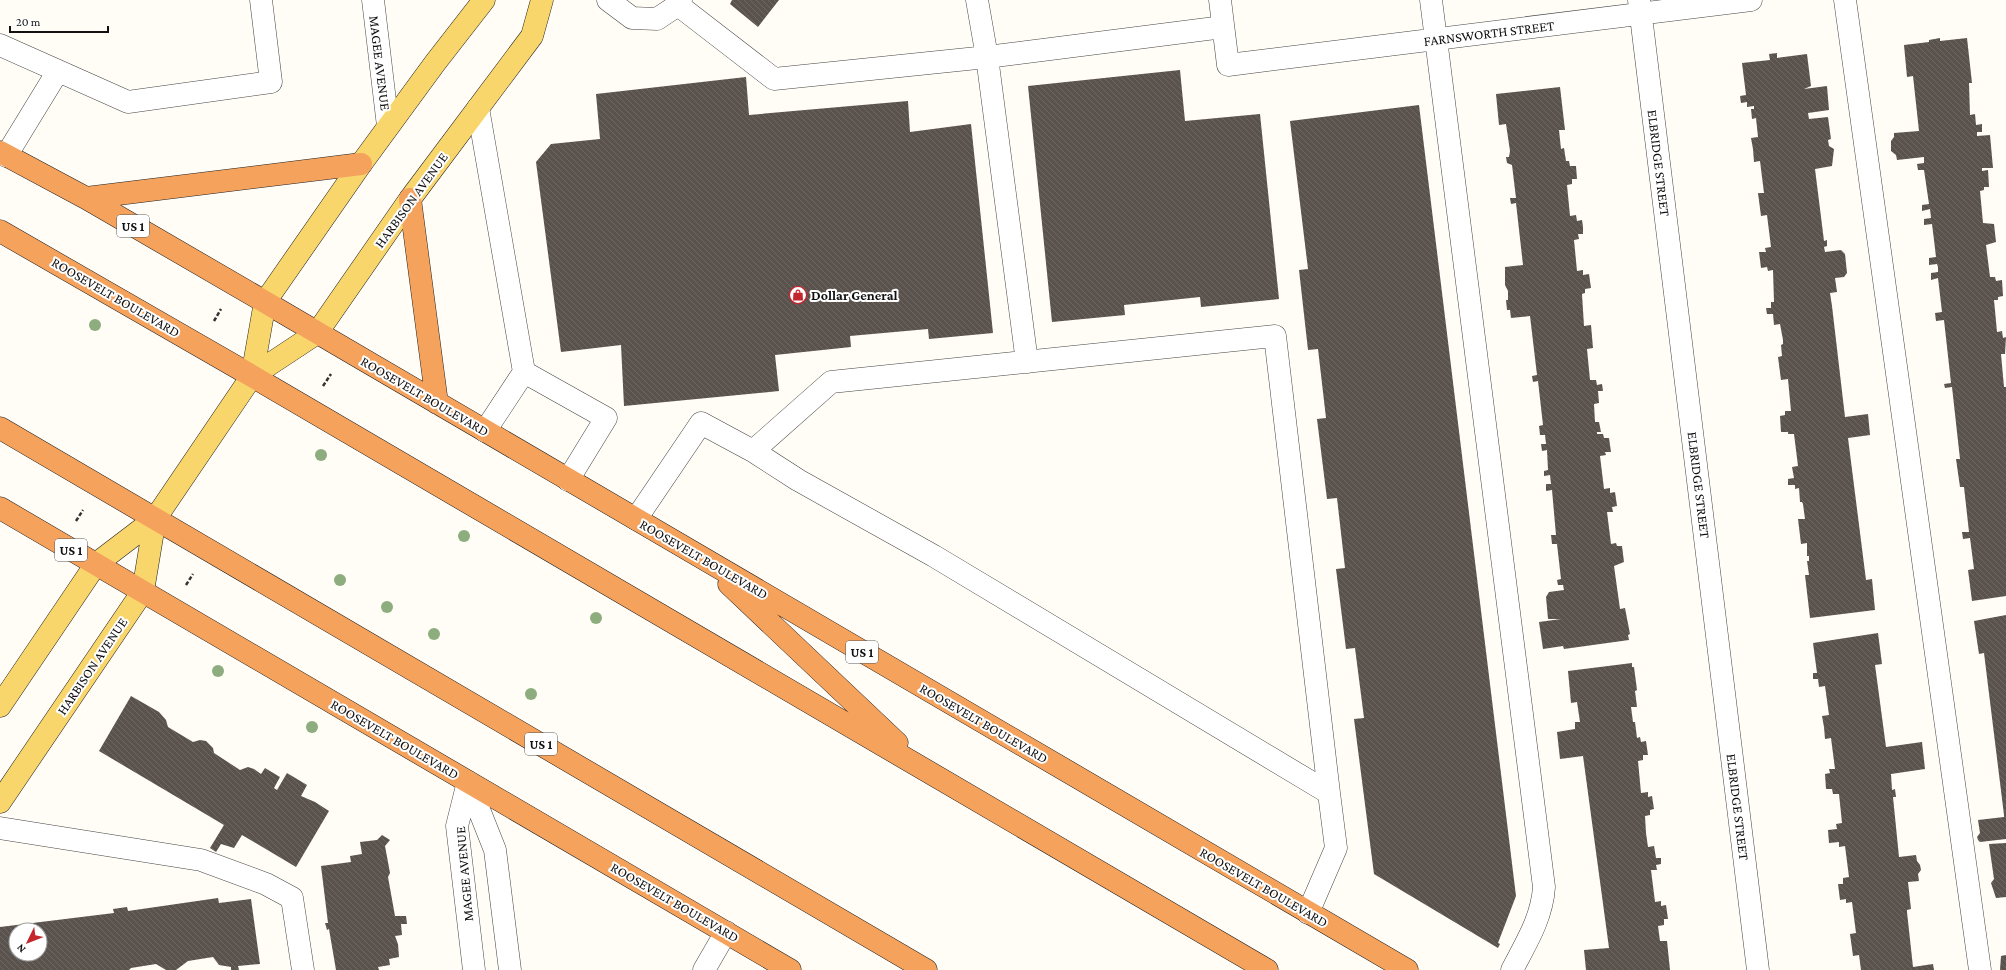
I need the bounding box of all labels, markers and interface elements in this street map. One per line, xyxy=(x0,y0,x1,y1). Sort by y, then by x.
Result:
scale bar xyxy=(10,8,108,34)
text: 20 m xyxy=(16,15,41,29)
street label: MAGEE AVENUE xyxy=(366,15,394,112)
street label: FARNSWORTH STREET xyxy=(1423,17,1556,49)
street label: ELBRIDGE STREET xyxy=(1645,109,1674,218)
street label: HARBISON AVENUE xyxy=(371,149,451,251)
road number: US 1 xyxy=(117,215,149,237)
street label: ROOSEVELT BOULEVARD xyxy=(49,254,183,340)
shop icon: Dollar General xyxy=(788,285,808,305)
place label: Dollar General xyxy=(811,287,898,303)
street label: ROOSEVELT BOULEVARD xyxy=(358,353,492,439)
street label: ELBRIDGE STREET xyxy=(1685,431,1714,540)
street label: ROOSEVELT BOULEVARD xyxy=(637,516,771,602)
road number: US 1 xyxy=(55,539,87,561)
street label: HARBISON AVENUE xyxy=(54,614,131,718)
road number: US 1 xyxy=(846,641,878,663)
street label: ROOSEVELT BOULEVARD xyxy=(917,680,1051,766)
street label: ROOSEVELT BOULEVARD xyxy=(328,696,462,782)
road number: US 1 xyxy=(525,733,557,755)
street label: ELBRIDGE STREET xyxy=(1724,753,1753,862)
street label: MAGEE AVENUE xyxy=(452,825,476,922)
street label: ROOSEVELT BOULEVARD xyxy=(1197,844,1331,930)
street label: ROOSEVELT BOULEVARD xyxy=(608,859,742,945)
north arrow xyxy=(8,922,48,962)
text: N xyxy=(13,942,28,956)

